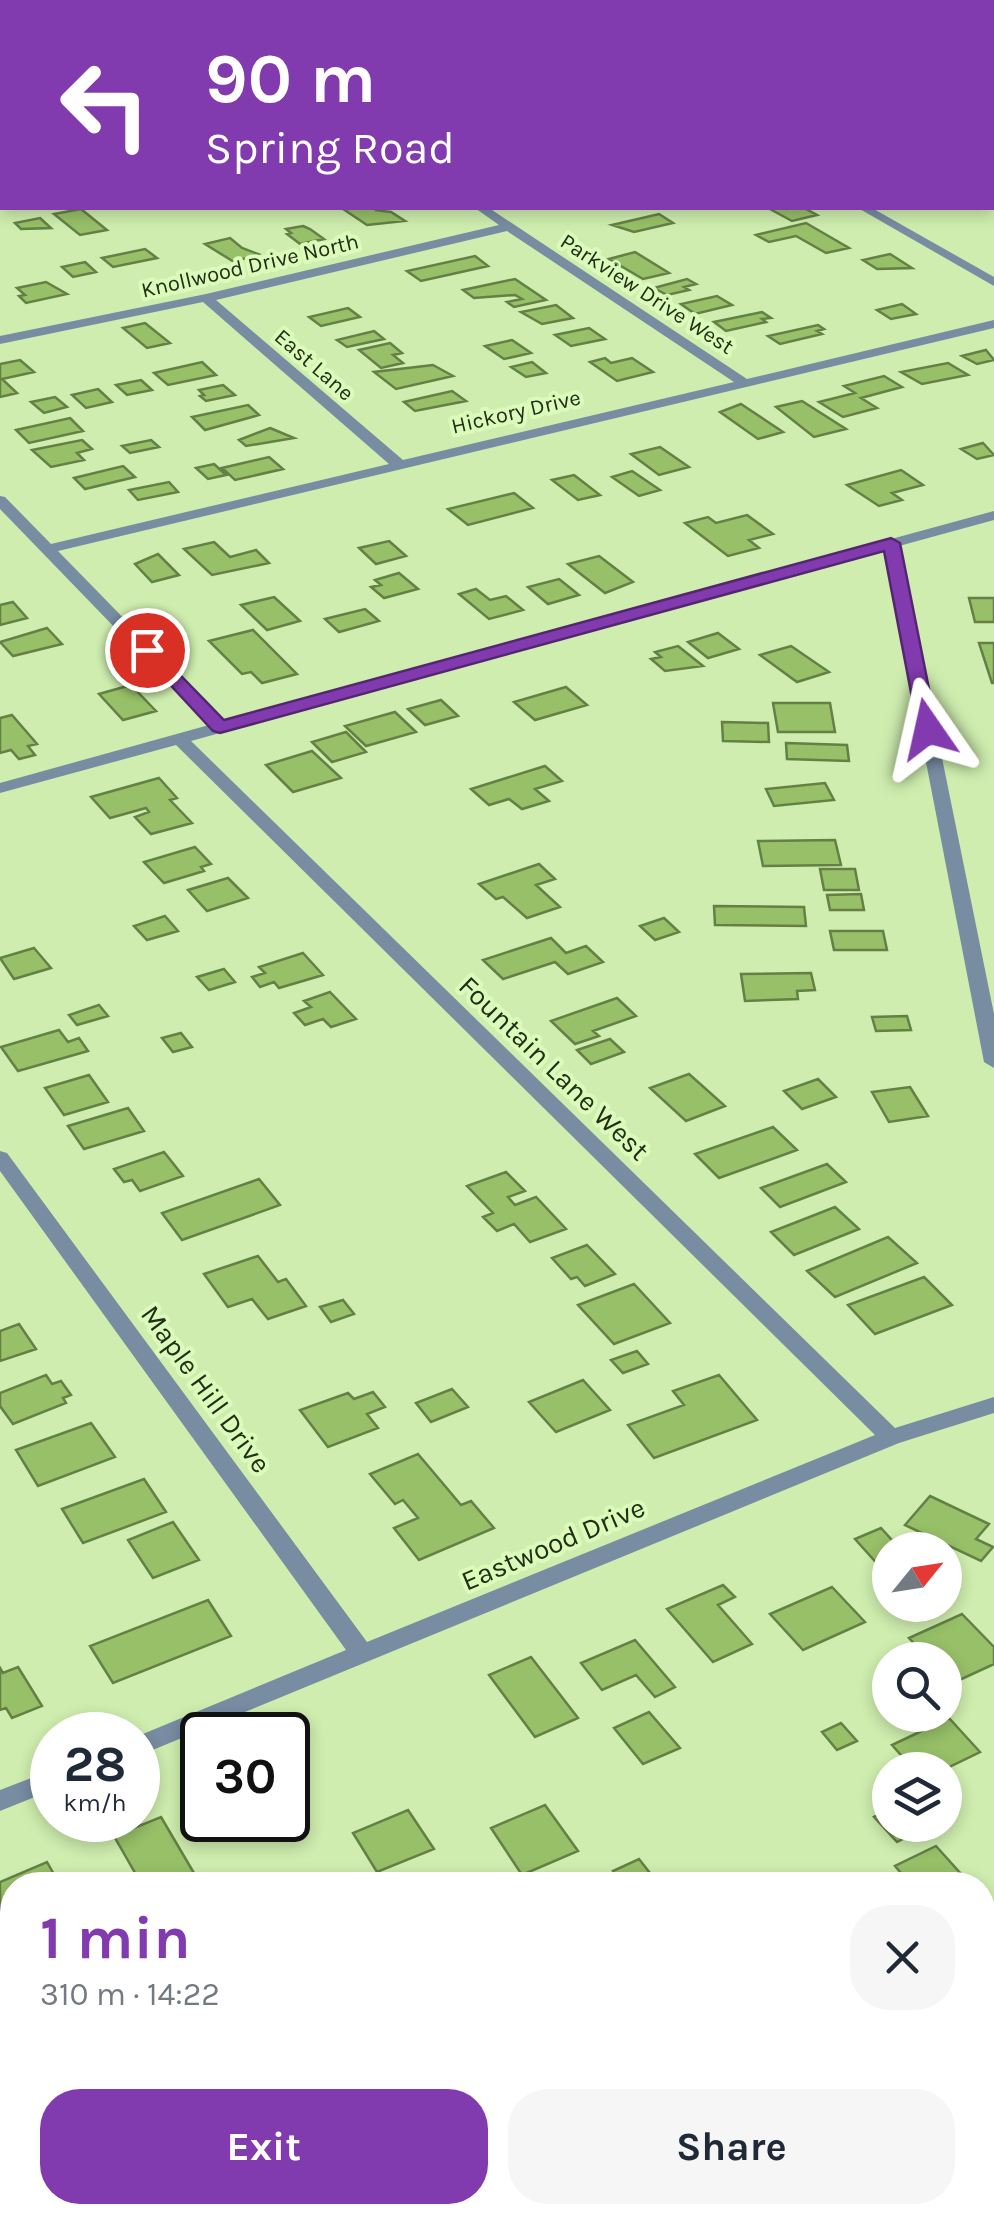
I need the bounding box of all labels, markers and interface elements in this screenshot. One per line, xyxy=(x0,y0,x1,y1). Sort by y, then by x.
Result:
text: 90 m xyxy=(205,38,376,120)
icon: left xyxy=(40,40,170,170)
text: Spring Road xyxy=(205,122,455,174)
street label: Knollwood Drive North xyxy=(139,228,361,304)
street label: Parkview Drive West xyxy=(555,228,739,360)
street label: East Lane xyxy=(269,324,359,406)
street label: Hickory Drive xyxy=(449,385,583,439)
pin xyxy=(105,608,190,693)
icon: arrive xyxy=(120,623,175,678)
position arrow xyxy=(876,677,980,781)
street label: Fountain Lane West xyxy=(452,969,656,1167)
street label: Maple Hill Drive xyxy=(134,1299,278,1479)
street label: Eastwood Drive xyxy=(456,1491,650,1597)
north arrow xyxy=(872,1532,962,1622)
map controls xyxy=(872,1532,962,1842)
button: search xyxy=(872,1642,962,1732)
speed limit sign: 30 xyxy=(180,1712,310,1842)
text: 28 xyxy=(64,1735,126,1794)
button: layers xyxy=(872,1752,962,1842)
text: km/h xyxy=(63,1788,127,1817)
text: 1 min xyxy=(40,1903,191,1973)
button: close xyxy=(850,1905,955,2010)
text: 310 m · 14:22 xyxy=(40,1976,220,2013)
button: Exit xyxy=(40,2089,488,2204)
button: Share xyxy=(508,2089,955,2204)

